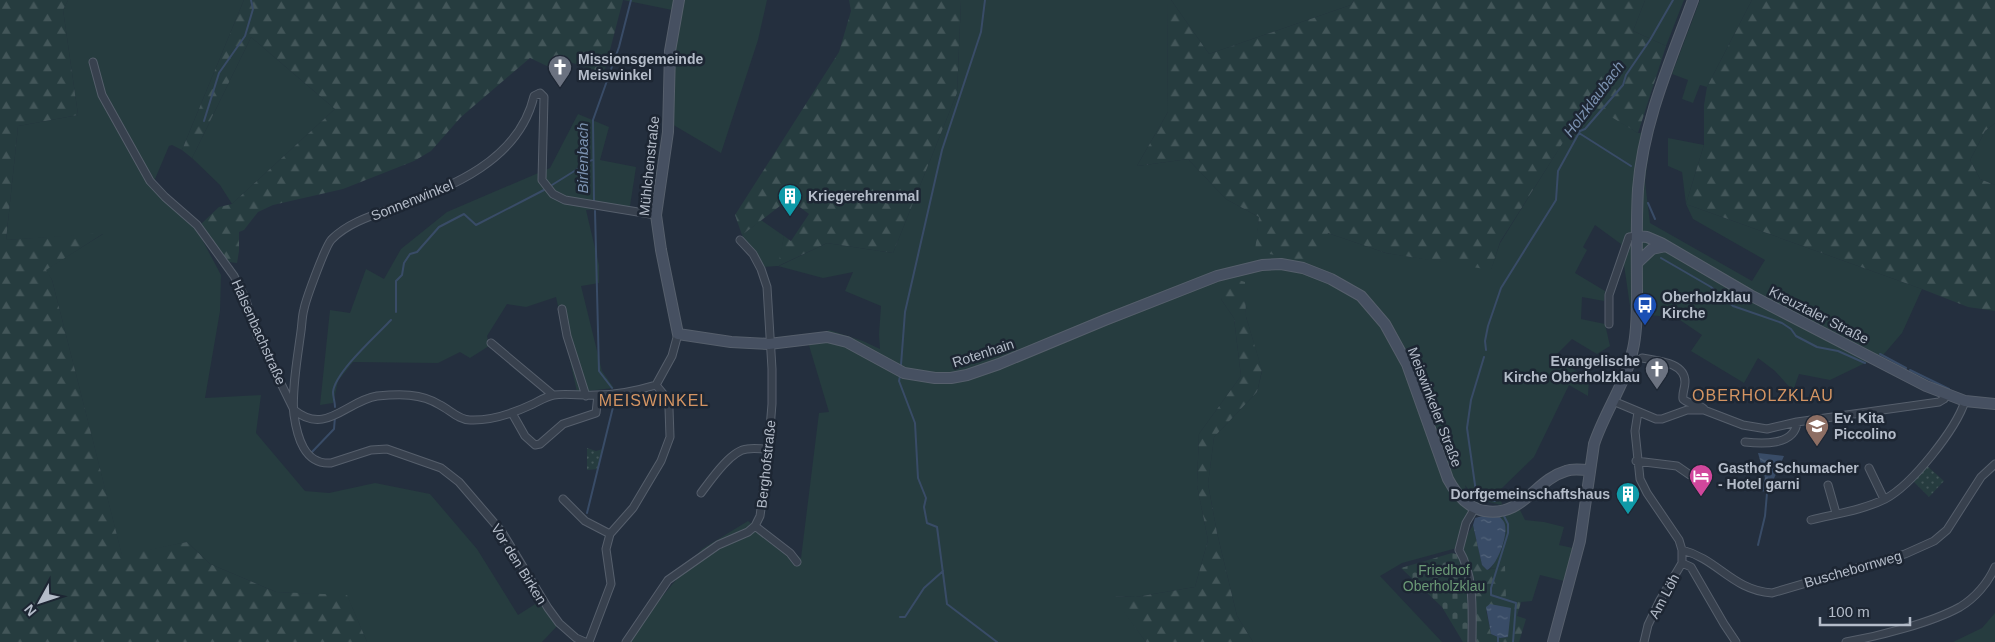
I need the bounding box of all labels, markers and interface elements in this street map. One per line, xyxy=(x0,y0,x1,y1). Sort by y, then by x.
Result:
place label: Missionsgemeinde Meiswinkel xyxy=(578,51,703,83)
church icon: Missionsgemeinde Meiswinkel xyxy=(547,54,573,88)
water label: Holzklaubach xyxy=(1560,58,1627,140)
street label: Mühlchenstraße xyxy=(636,115,662,217)
water label: Birlenbach xyxy=(574,123,591,193)
street label: Sonnenwinkel xyxy=(369,176,455,224)
building icon: Kriegerehrenmal xyxy=(777,183,803,217)
place label: Kriegerehrenmal xyxy=(808,188,919,204)
street label: Halsenbachstraße xyxy=(229,277,289,387)
street label: Kreuztaler Straße xyxy=(1766,283,1872,347)
place label: Oberholzklau Kirche xyxy=(1662,289,1751,321)
bus stop icon: Oberholzklau Kirche xyxy=(1632,292,1658,326)
street label: Rotenhain xyxy=(950,336,1016,370)
street label: Meiswinkeler Straße xyxy=(1405,345,1465,469)
place label: Evangelische Kirche Oberholzklau xyxy=(1504,353,1640,385)
church icon: Evangelische Kirche Oberholzklau xyxy=(1644,356,1670,390)
district label: OBERHOLZKLAU xyxy=(1692,387,1834,404)
district label: MEISWINKEL xyxy=(599,392,709,409)
place label: Ev. Kita Piccolino xyxy=(1834,410,1896,442)
school or university icon: Ev. Kita Piccolino xyxy=(1804,413,1830,447)
street label: Berghofstraße xyxy=(753,419,779,509)
place label: Gasthof Schumacher - Hotel garni xyxy=(1718,460,1859,492)
hotel icon: Gasthof Schumacher - Hotel garni xyxy=(1688,463,1714,497)
building icon: Dorfgemeinschaftshaus xyxy=(1615,481,1641,515)
place label: Dorfgemeinschaftshaus xyxy=(1451,486,1610,502)
street label: Vor den Birken xyxy=(488,521,550,607)
street label: Buschebornweg xyxy=(1803,547,1903,591)
park label: Friedhof Oberholzklau xyxy=(1403,562,1485,594)
street label: Am Löh xyxy=(1646,571,1682,621)
north arrow xyxy=(15,577,65,627)
scale bar xyxy=(1820,594,1910,626)
text: N xyxy=(21,601,39,619)
text: 100 m xyxy=(1828,603,1870,620)

